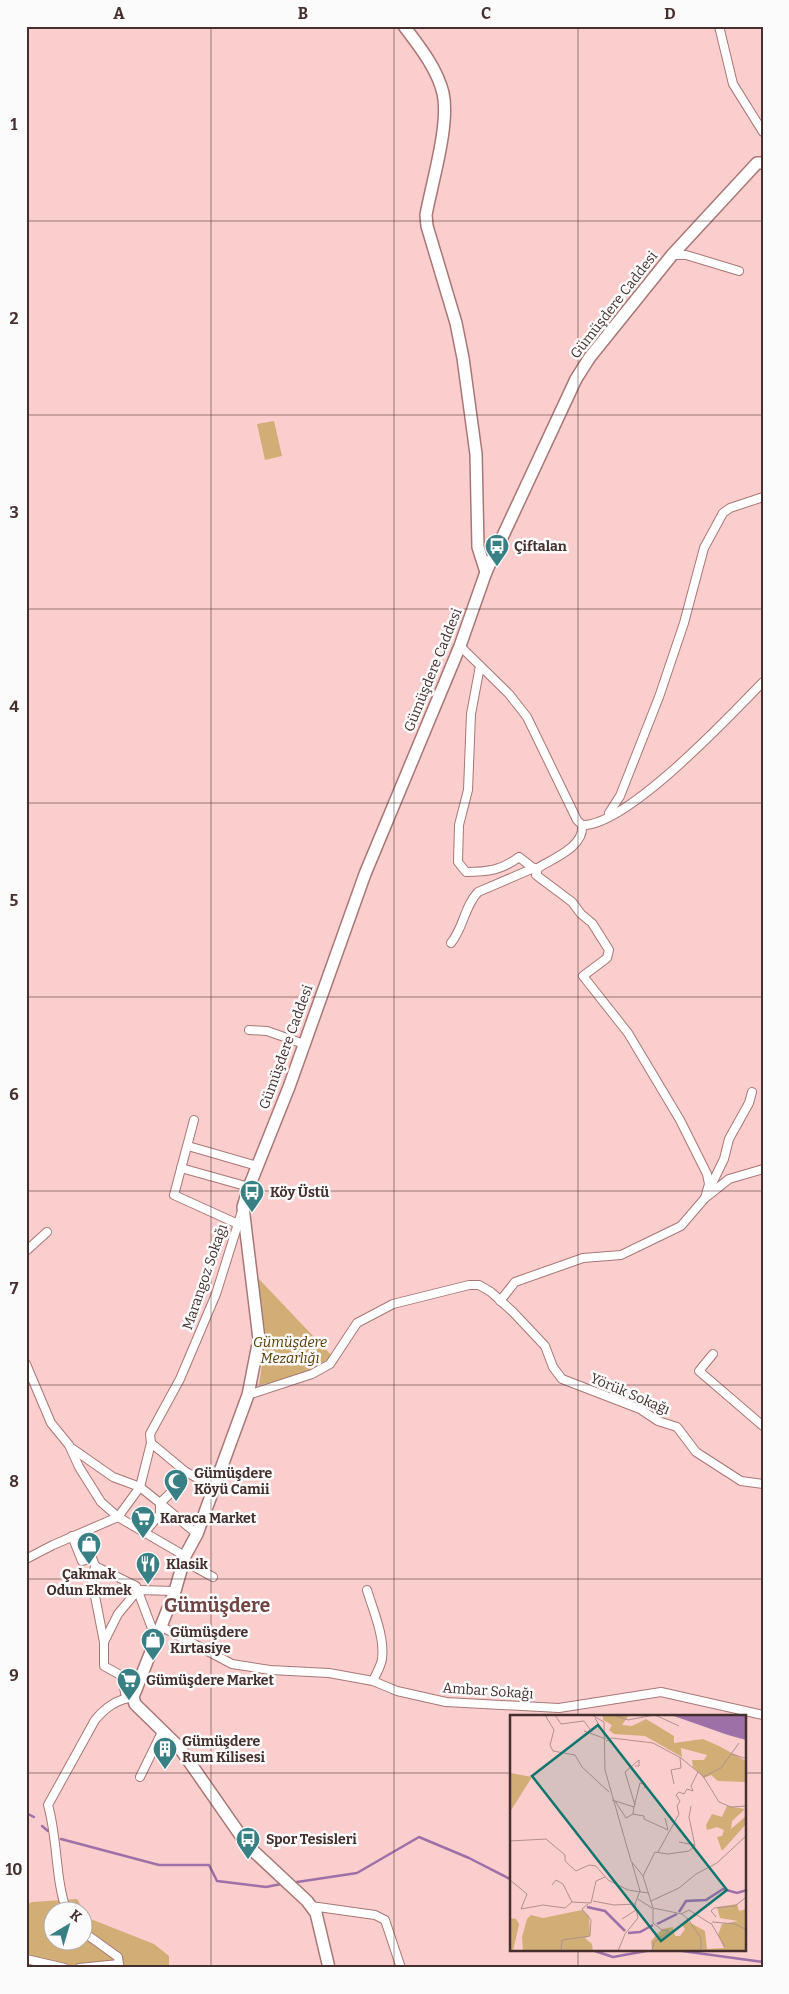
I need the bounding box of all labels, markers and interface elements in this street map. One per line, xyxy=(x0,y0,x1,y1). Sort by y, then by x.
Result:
text: A xyxy=(113,4,125,23)
text: B xyxy=(298,4,308,23)
text: C xyxy=(481,4,491,23)
text: D xyxy=(664,4,676,23)
text: 1 xyxy=(11,115,18,134)
street label: Gümüşdere Caddesi xyxy=(567,248,661,362)
text: 2 xyxy=(9,309,19,328)
text: 3 xyxy=(9,503,19,522)
bus stop icon: Çiftalan xyxy=(484,533,510,567)
place label: Çiftalan xyxy=(514,538,567,555)
street label: Gümüşdere Caddesi xyxy=(400,606,466,734)
text: 4 xyxy=(9,697,19,716)
text: 5 xyxy=(10,891,19,910)
street label: Gümüşdere Caddesi xyxy=(256,982,316,1112)
text: 6 xyxy=(9,1085,19,1104)
bus stop icon: Köy Üstü xyxy=(239,1179,265,1213)
place label: Köy Üstü xyxy=(270,1183,329,1201)
street label: Marangoz Sokağı xyxy=(179,1222,231,1332)
text: 7 xyxy=(10,1279,19,1298)
park label: Gümüşdere Mezarlığı xyxy=(253,1334,327,1367)
street label: Yörük Sokağı xyxy=(588,1370,672,1418)
place label: Gümüşdere Köyü Camii xyxy=(194,1465,273,1498)
mosque icon: Gümüşdere Köyü Camii xyxy=(163,1468,189,1502)
text: 8 xyxy=(9,1472,19,1491)
supermarket icon: Karaca Market xyxy=(130,1505,156,1539)
place label: Karaca Market xyxy=(160,1510,257,1527)
shop icon: Çakmak Odun Ekmek xyxy=(76,1531,102,1565)
restaurant icon: Klasik xyxy=(135,1551,161,1585)
place label: Klasik xyxy=(166,1556,209,1573)
place label: Çakmak Odun Ekmek xyxy=(46,1566,132,1599)
district label: Gümüşdere xyxy=(164,1594,270,1617)
place label: Gümüşdere Kırtasiye xyxy=(170,1624,249,1657)
shop icon: Gümüşdere Kırtasiye xyxy=(140,1627,166,1661)
text: 9 xyxy=(9,1666,19,1685)
supermarket icon: Gümüşdere Market xyxy=(116,1667,142,1701)
place label: Gümüşdere Market xyxy=(146,1672,275,1689)
street label: Ambar Sokağı xyxy=(442,1679,534,1703)
inset map xyxy=(510,1715,746,1952)
place label: Gümüşdere Rum Kilisesi xyxy=(182,1733,266,1766)
building icon: Gümüşdere Rum Kilisesi xyxy=(152,1736,178,1770)
bus stop icon: Spor Tesisleri xyxy=(235,1826,261,1860)
place label: Spor Tesisleri xyxy=(266,1831,357,1848)
text: 10 xyxy=(5,1860,23,1879)
north arrow xyxy=(42,1902,92,1952)
text: K xyxy=(66,1906,85,1926)

